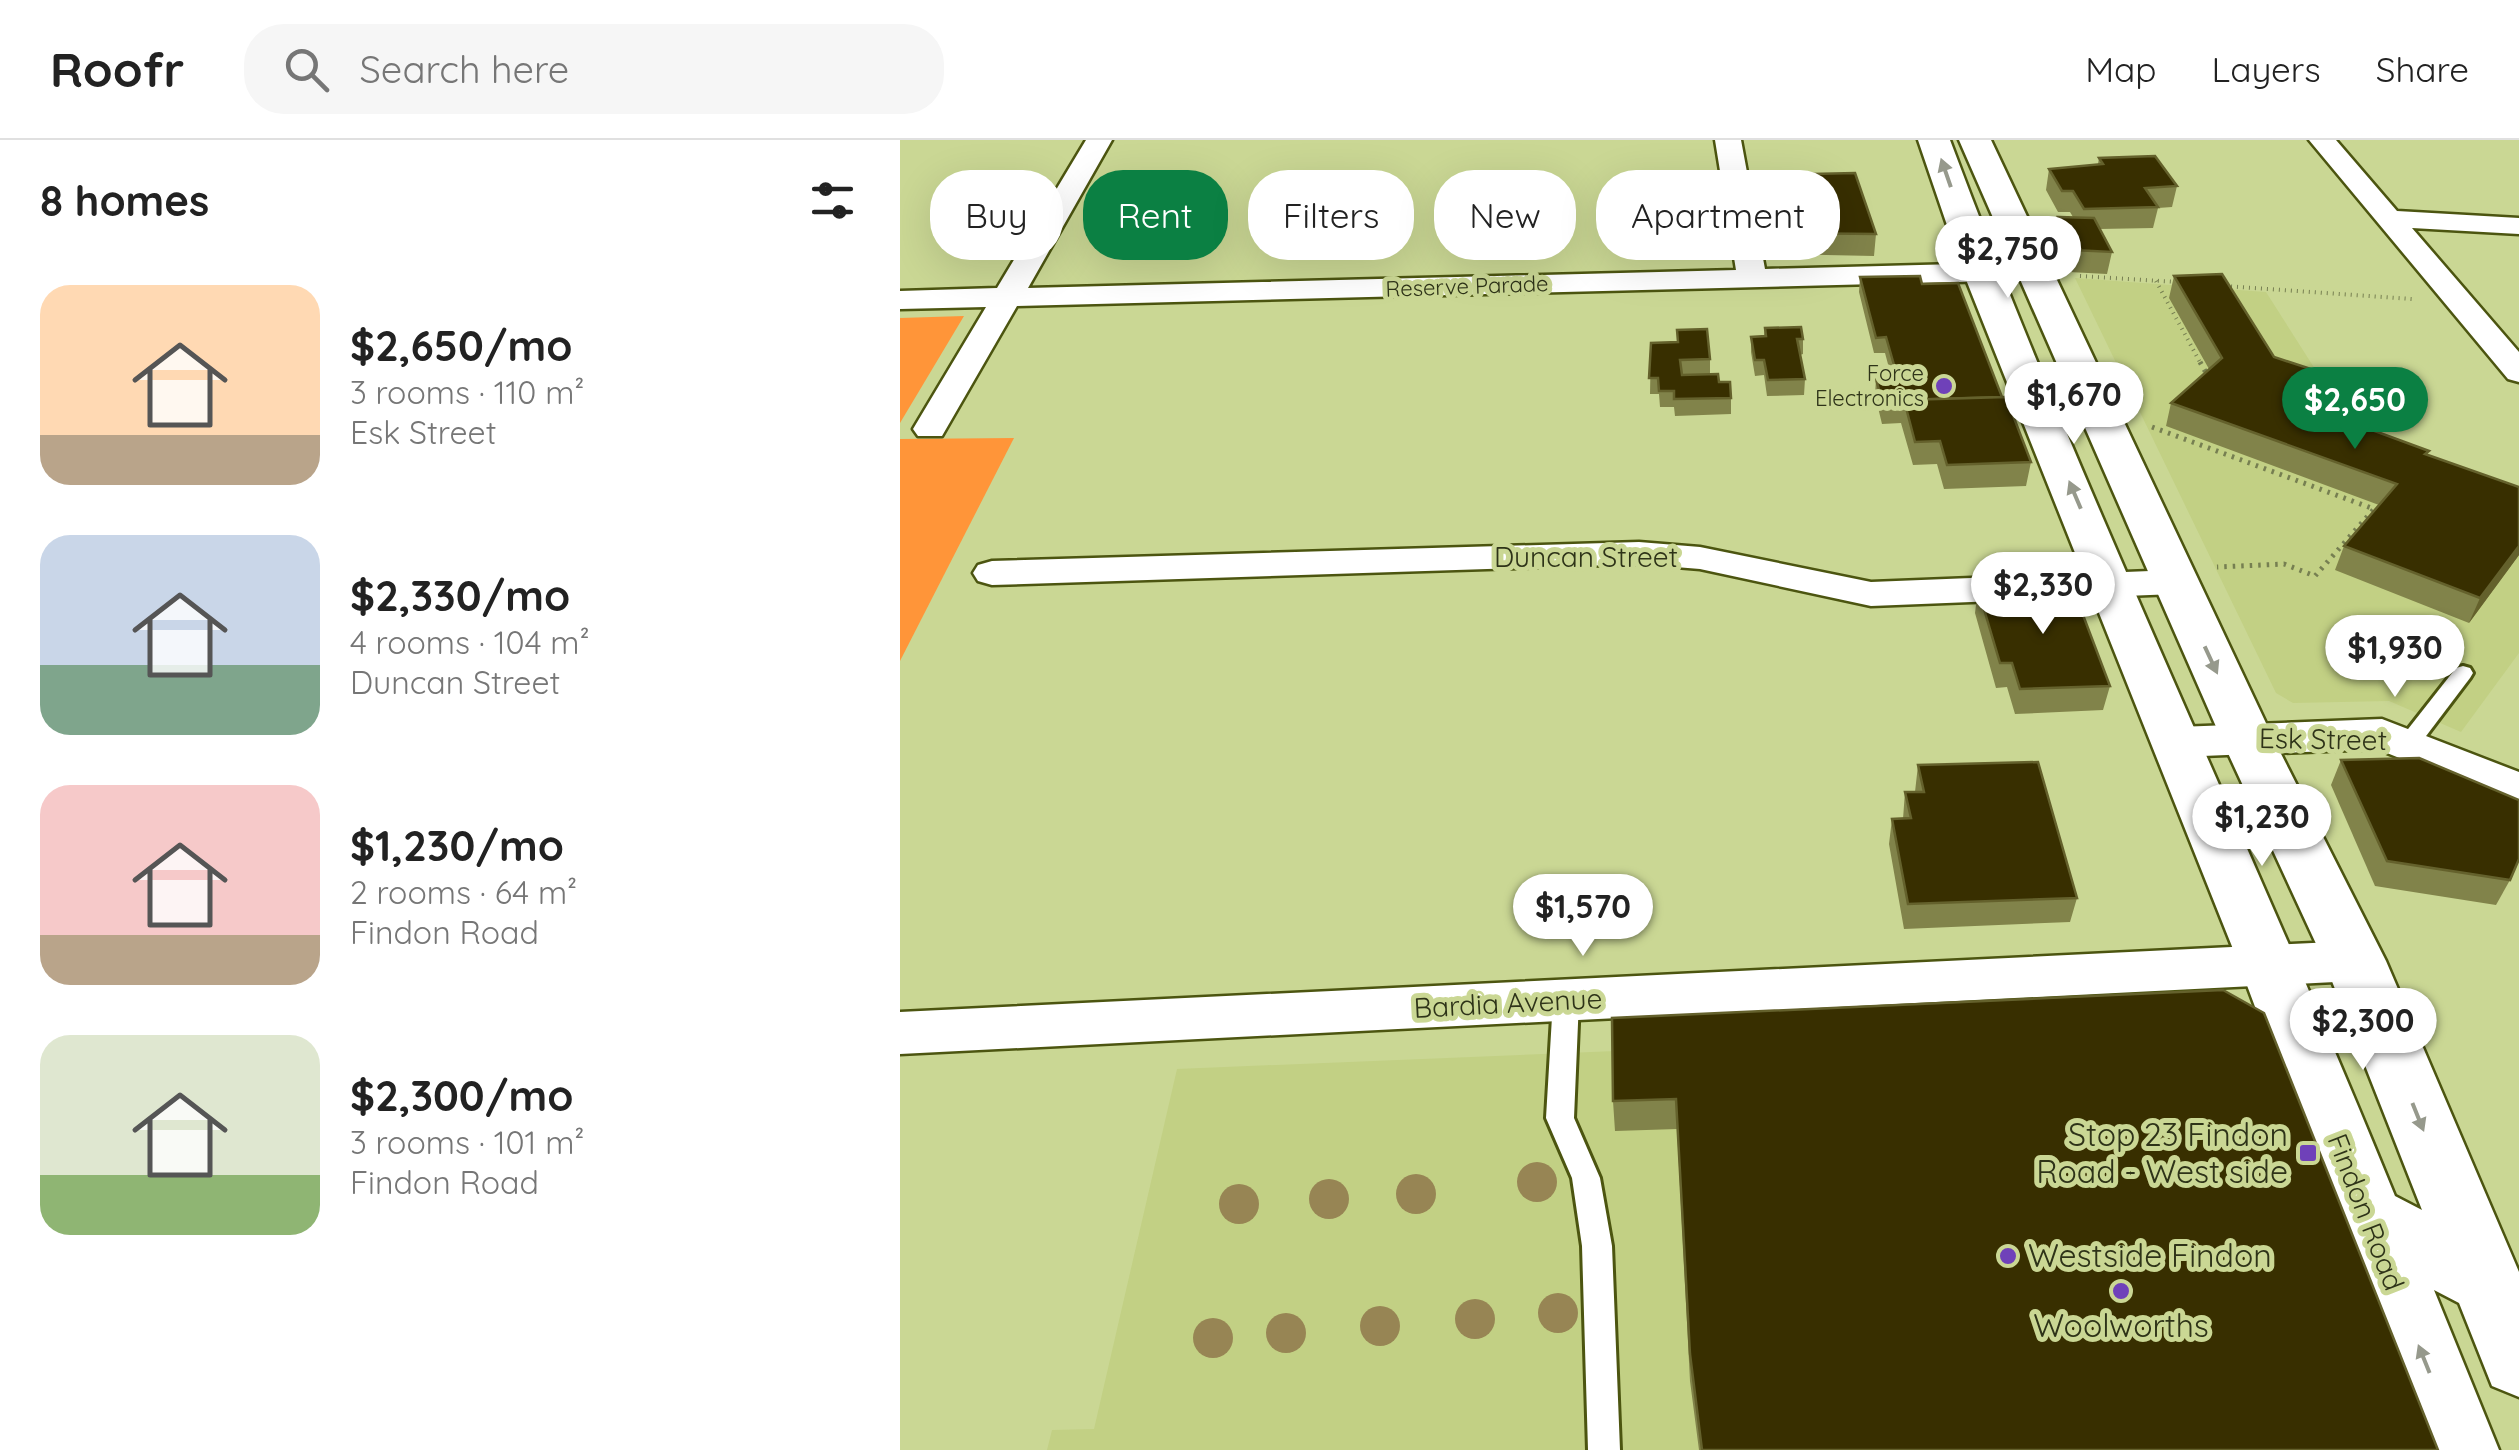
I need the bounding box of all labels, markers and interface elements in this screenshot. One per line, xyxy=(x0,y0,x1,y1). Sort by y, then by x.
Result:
search box xyxy=(244,24,944,114)
text: Roofr xyxy=(50,39,184,99)
icon: search xyxy=(279,42,334,97)
text: Search here xyxy=(359,45,569,93)
text: Map xyxy=(2085,47,2157,91)
text: Layers xyxy=(2212,47,2321,91)
text: Share xyxy=(2376,47,2469,91)
one-way arrow xyxy=(1938,158,1953,188)
chip: Buy xyxy=(930,170,1063,260)
chip: Rent xyxy=(1083,170,1228,260)
chip: Filters xyxy=(1248,170,1414,260)
chip: New xyxy=(1434,170,1576,260)
chip: Apartment xyxy=(1596,170,1840,260)
icon: filters xyxy=(805,173,860,228)
text: 8 homes xyxy=(40,174,209,227)
pin: $2,750 xyxy=(1927,216,2089,301)
text: $2,750 xyxy=(1957,228,2059,268)
street label: Reserve Parade xyxy=(1385,269,1549,303)
text: $2,650/mo xyxy=(350,319,573,372)
icon: home xyxy=(120,325,240,445)
place label: Force Electronics xyxy=(1815,359,1924,412)
pin: $1,670 xyxy=(1993,362,2155,447)
pin: $2,650 xyxy=(2274,367,2436,452)
text: 3 rooms · 110 m² xyxy=(350,372,584,412)
text: $1,670 xyxy=(2026,374,2122,414)
marker: Force Electronics xyxy=(1933,375,1955,397)
text: $2,650 xyxy=(2304,379,2406,419)
text: Esk Street xyxy=(350,412,497,452)
one-way arrow xyxy=(2067,480,2083,510)
street label: Duncan Street xyxy=(1494,539,1678,574)
pin: $2,330 xyxy=(1962,552,2124,637)
text: $2,330 xyxy=(1993,564,2093,604)
text: $2,330/mo xyxy=(350,569,570,622)
icon: home xyxy=(120,575,240,695)
pin: $1,930 xyxy=(2314,615,2476,700)
text: 4 rooms · 104 m² xyxy=(350,622,590,662)
text: $1,930 xyxy=(2347,627,2443,667)
one-way arrow xyxy=(2202,646,2219,675)
text: Duncan Street xyxy=(350,662,560,702)
street label: Esk Street xyxy=(2259,720,2387,757)
pin: $1,230 xyxy=(2181,784,2343,869)
text: $1,230 xyxy=(2214,796,2310,836)
text: $1,230/mo xyxy=(350,819,564,872)
icon: home xyxy=(120,825,240,945)
text: 2 rooms · 64 m² xyxy=(350,872,577,912)
pin: $1,570 xyxy=(1502,874,1664,959)
text: $1,570 xyxy=(1535,886,1631,926)
text: Findon Road xyxy=(350,912,539,952)
street label: Bardia Avenue xyxy=(1413,980,1603,1025)
pin: $2,300 xyxy=(2282,988,2444,1073)
text: $2,300 xyxy=(2312,1000,2414,1040)
text: $2,300/mo xyxy=(350,1069,573,1122)
icon: home xyxy=(120,1075,240,1195)
one-way arrow xyxy=(2410,1102,2426,1132)
place label: Stop 23 Findon Road - West side xyxy=(2036,1114,2288,1191)
text: 3 rooms · 101 m² xyxy=(350,1122,584,1162)
street label: Findon Road xyxy=(2321,1128,2412,1295)
marker: Stop 23 Findon Road - West side xyxy=(2297,1142,2319,1164)
text: Findon Road xyxy=(350,1162,539,1202)
place label: Westside Findon xyxy=(2028,1235,2272,1275)
marker: Westside Findon xyxy=(1997,1245,2019,1267)
marker: Woolworths xyxy=(2110,1280,2132,1302)
place label: Woolworths xyxy=(2033,1305,2209,1345)
one-way arrow xyxy=(2416,1344,2432,1374)

